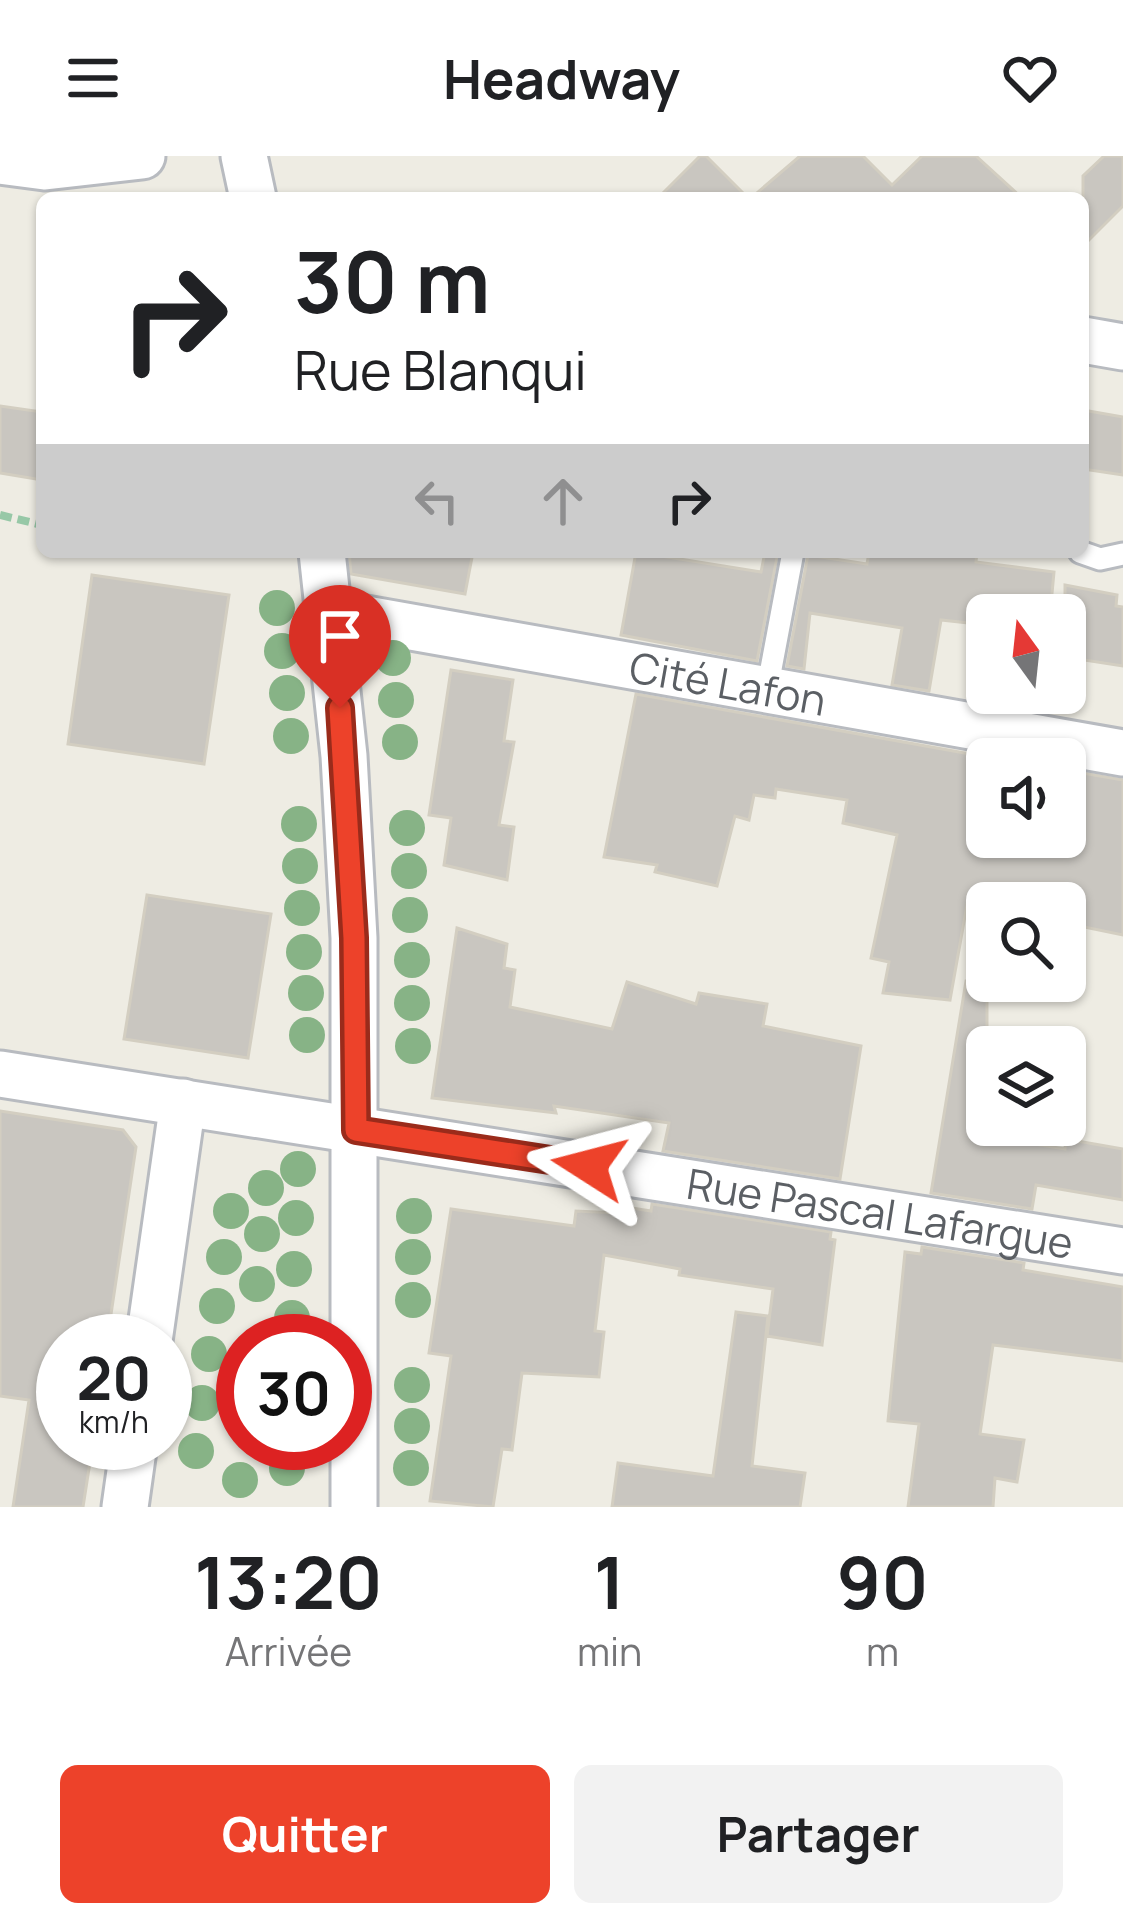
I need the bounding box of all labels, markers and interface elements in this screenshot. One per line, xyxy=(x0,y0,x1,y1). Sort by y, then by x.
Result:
text: Headway xyxy=(443,41,680,115)
icon: menu xyxy=(60,45,126,111)
icon: heart xyxy=(997,45,1063,111)
text: 30 m xyxy=(294,223,490,338)
icon: right xyxy=(96,240,252,396)
text: Rue Blanqui xyxy=(294,332,587,406)
icon: left xyxy=(404,468,470,534)
icon: ahead xyxy=(530,468,596,534)
icon: right xyxy=(656,468,722,534)
pin xyxy=(289,585,391,708)
north arrow xyxy=(966,594,1086,714)
map controls xyxy=(966,594,1086,1146)
icon: arrive xyxy=(307,603,373,669)
street label: Cité Lafon xyxy=(625,637,831,729)
button: sound xyxy=(966,738,1086,858)
button: search xyxy=(966,882,1086,1002)
button: layers xyxy=(966,1026,1086,1146)
position arrow xyxy=(526,1103,652,1229)
street label: Rue Pascal Lafargue xyxy=(683,1154,1077,1272)
speed limit sign: 30 xyxy=(216,1314,372,1470)
text: 20 xyxy=(76,1336,152,1418)
text: km/h xyxy=(79,1401,149,1442)
text: 13:20 xyxy=(194,1532,383,1631)
text: 1 xyxy=(594,1532,625,1631)
text: 90 xyxy=(837,1532,929,1631)
text: Arrivée xyxy=(225,1624,352,1678)
text: min xyxy=(577,1624,642,1678)
text: m xyxy=(866,1624,899,1678)
button: Quitter xyxy=(60,1765,550,1903)
button: Partager xyxy=(574,1765,1063,1903)

